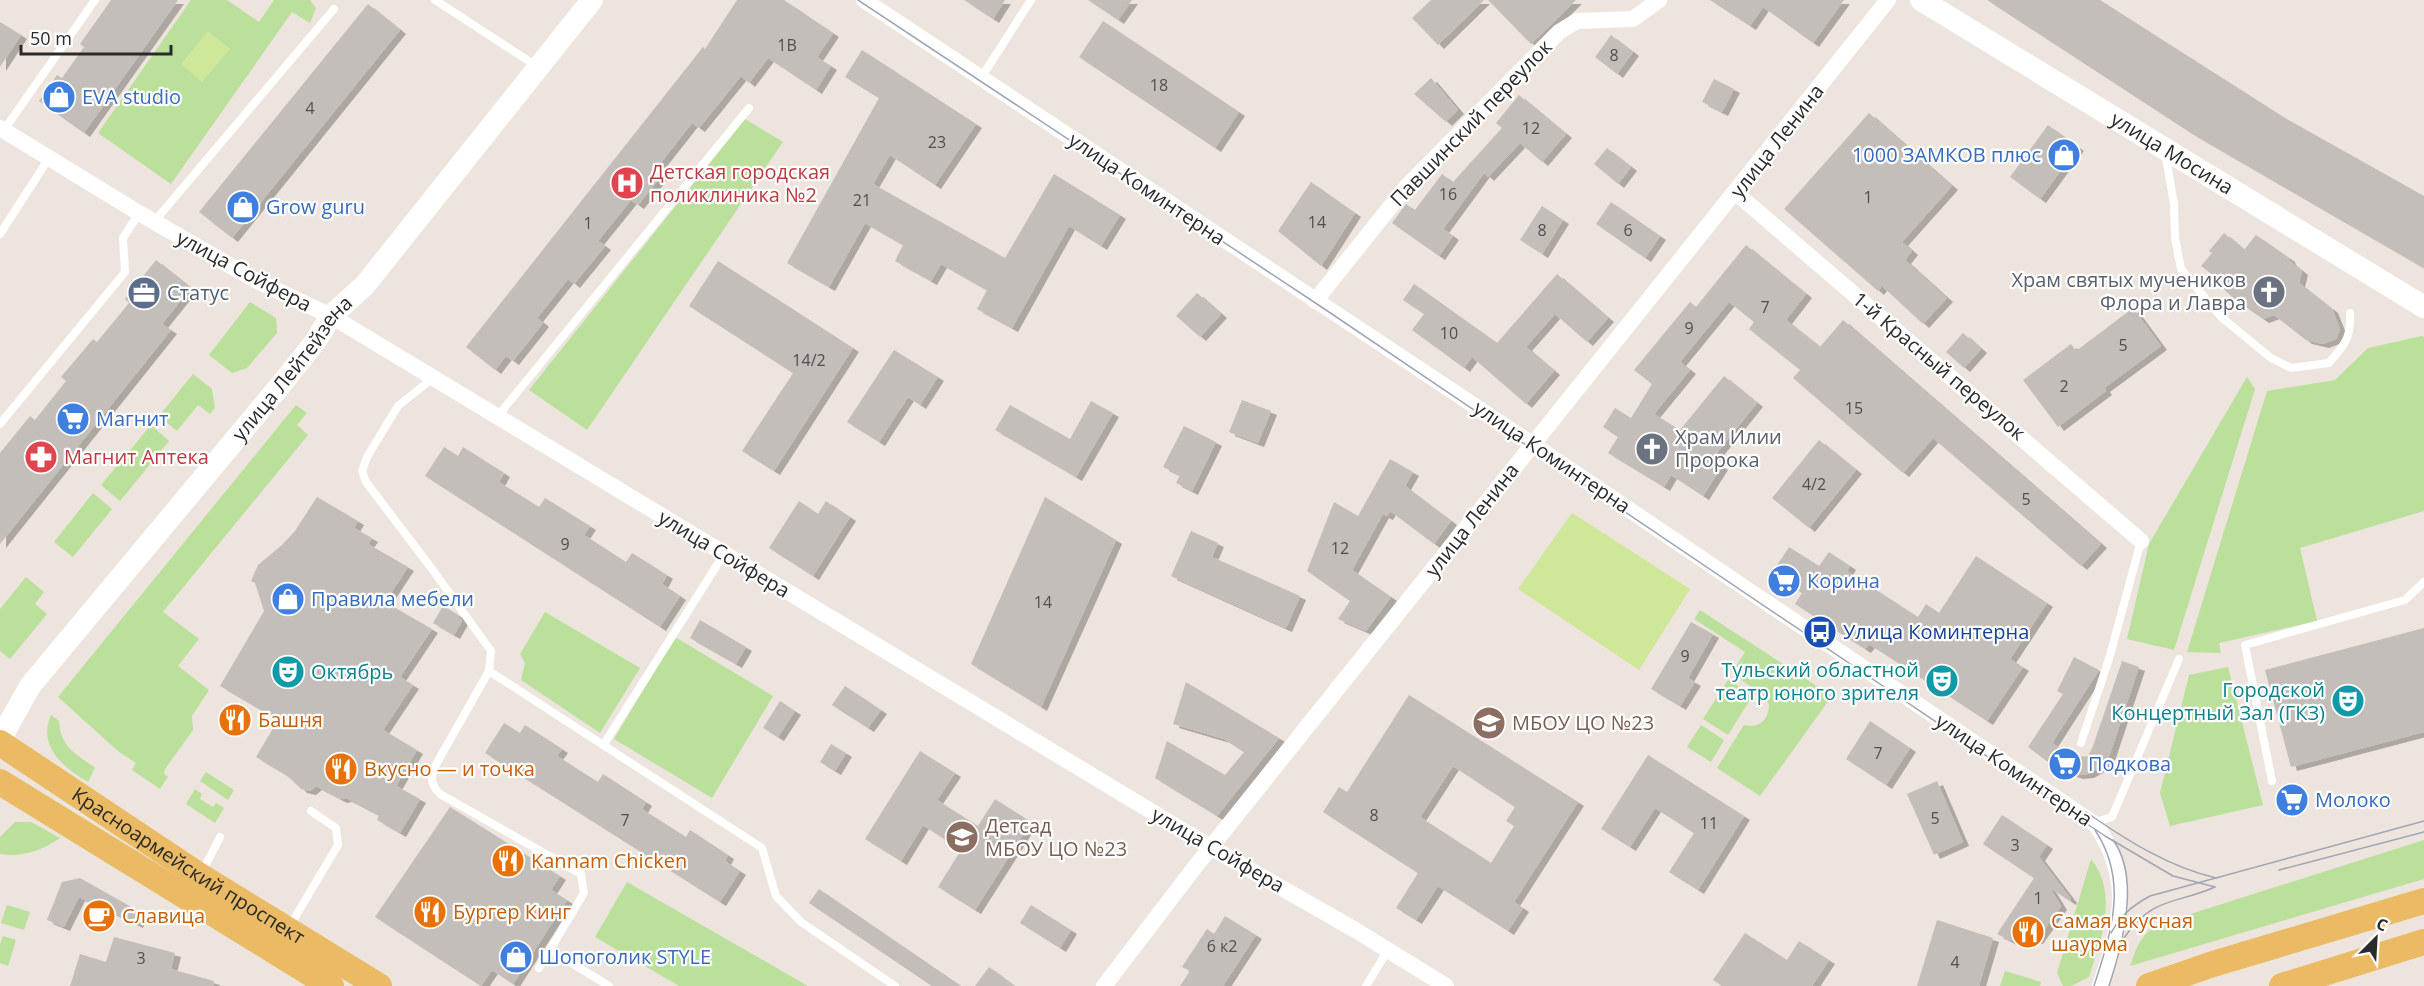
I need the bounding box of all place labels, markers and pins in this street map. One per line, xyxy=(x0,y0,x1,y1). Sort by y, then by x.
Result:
shop icon: EVA studio xyxy=(41,79,77,115)
place label: EVA studio xyxy=(82,83,181,110)
shop icon: 1000 ЗАМКОВ плюс xyxy=(2046,137,2082,173)
place label: 1000 ЗАМКОВ плюс xyxy=(1852,141,2041,168)
place label: Детская городская поликлиника №2 xyxy=(650,158,830,208)
hospital icon: Детская городская поликлиника №2 xyxy=(609,165,645,201)
shop icon: Grow guru xyxy=(225,189,261,225)
place label: Grow guru xyxy=(266,193,365,220)
place label: Храм святых мучеников Флора и Лавра xyxy=(2011,266,2246,316)
church icon: Храм святых мучеников Флора и Лавра xyxy=(2251,274,2287,310)
office icon: Статус xyxy=(126,275,162,311)
place label: Статус xyxy=(167,279,229,306)
supermarket icon: Магнит xyxy=(55,401,91,437)
place label: Магнит xyxy=(96,405,169,432)
place label: Храм Илии Пророка xyxy=(1675,423,1782,473)
church icon: Храм Илии Пророка xyxy=(1634,431,1670,467)
pharmacy icon: Магнит Аптека xyxy=(23,439,59,475)
place label: Магнит Аптека xyxy=(64,443,209,470)
supermarket icon: Корина xyxy=(1766,563,1802,599)
place label: Корина xyxy=(1807,567,1880,594)
shop icon: Правила мебели xyxy=(270,581,306,617)
place label: Правила мебели xyxy=(311,585,474,612)
bus stop icon: Улица Коминтерна xyxy=(1802,614,1838,650)
place label: Улица Коминтерна xyxy=(1843,618,2029,645)
theatre icon: Октябрь xyxy=(270,654,306,690)
place label: Тульский областной театр юного зрителя xyxy=(1715,656,1919,706)
place label: Октябрь xyxy=(311,658,393,685)
theatre icon: Тульский областной театр юного зрителя xyxy=(1924,663,1960,699)
place label: Городской Концертный Зал (ГКЗ) xyxy=(2111,676,2325,726)
theatre icon: Городской Концертный Зал (ГКЗ) xyxy=(2330,683,2366,719)
restaurant icon: Башня xyxy=(217,702,253,738)
school or university icon: МБОУ ЦО №23 xyxy=(1471,705,1507,741)
place label: Башня xyxy=(258,706,323,733)
place label: МБОУ ЦО №23 xyxy=(1512,709,1654,736)
supermarket icon: Подкова xyxy=(2047,746,2083,782)
place label: Подкова xyxy=(2088,750,2171,777)
restaurant icon: Вкусно — и точка xyxy=(323,751,359,787)
place label: Вкусно — и точка xyxy=(364,755,535,782)
supermarket icon: Молоко xyxy=(2274,782,2310,818)
place label: Молоко xyxy=(2315,786,2391,813)
place label: Детсад МБОУ ЦО №23 xyxy=(985,812,1127,862)
school or university icon: Детсад МБОУ ЦО №23 xyxy=(944,819,980,855)
restaurant icon: Kannam Chicken xyxy=(490,843,526,879)
place label: Kannam Chicken xyxy=(531,847,687,874)
restaurant icon: Бургер Кинг xyxy=(412,894,448,930)
cafe icon: Славица xyxy=(81,898,117,934)
place label: Бургер Кинг xyxy=(453,898,571,925)
place label: Славица xyxy=(122,902,205,929)
place label: Самая вкусная шаурма xyxy=(2051,907,2193,957)
restaurant icon: Самая вкусная шаурма xyxy=(2010,914,2046,950)
shop icon: Шопоголик STYLE xyxy=(498,939,534,975)
place label: Шопоголик STYLE xyxy=(539,943,711,970)

